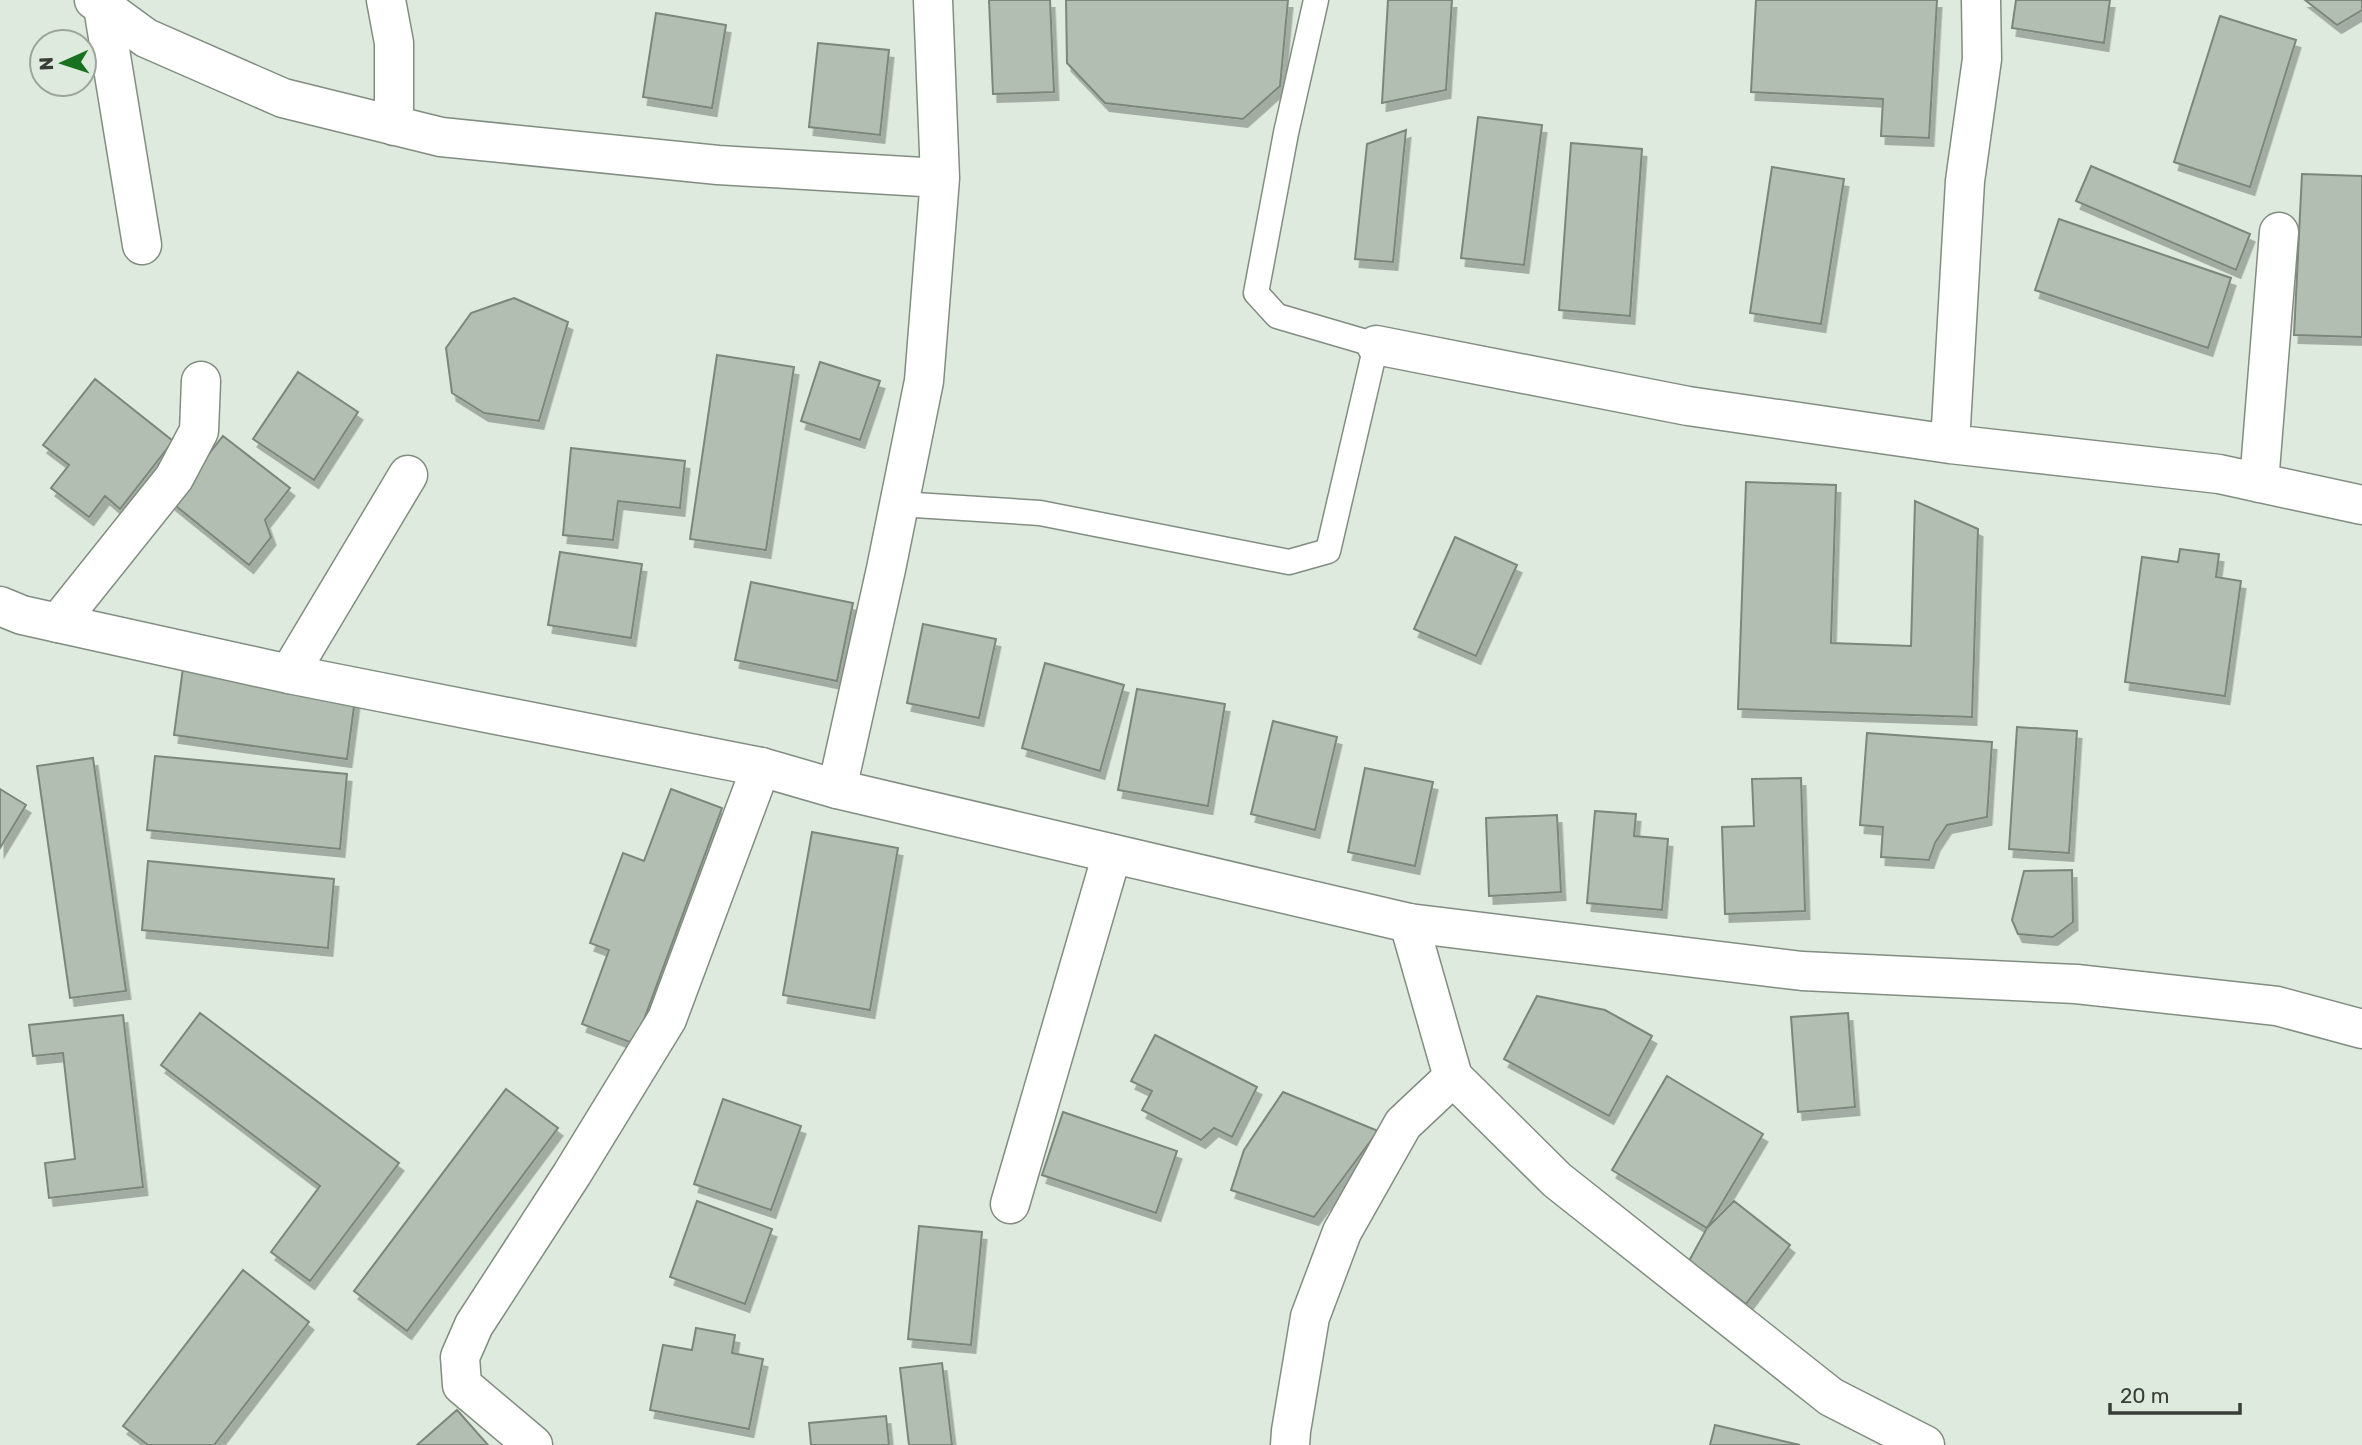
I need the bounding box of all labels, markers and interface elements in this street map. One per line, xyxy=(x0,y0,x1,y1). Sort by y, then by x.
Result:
north arrow xyxy=(28,28,98,98)
text: N xyxy=(35,56,58,71)
scale bar xyxy=(2110,1372,2240,1416)
text: 20 m xyxy=(2120,1383,2169,1408)

